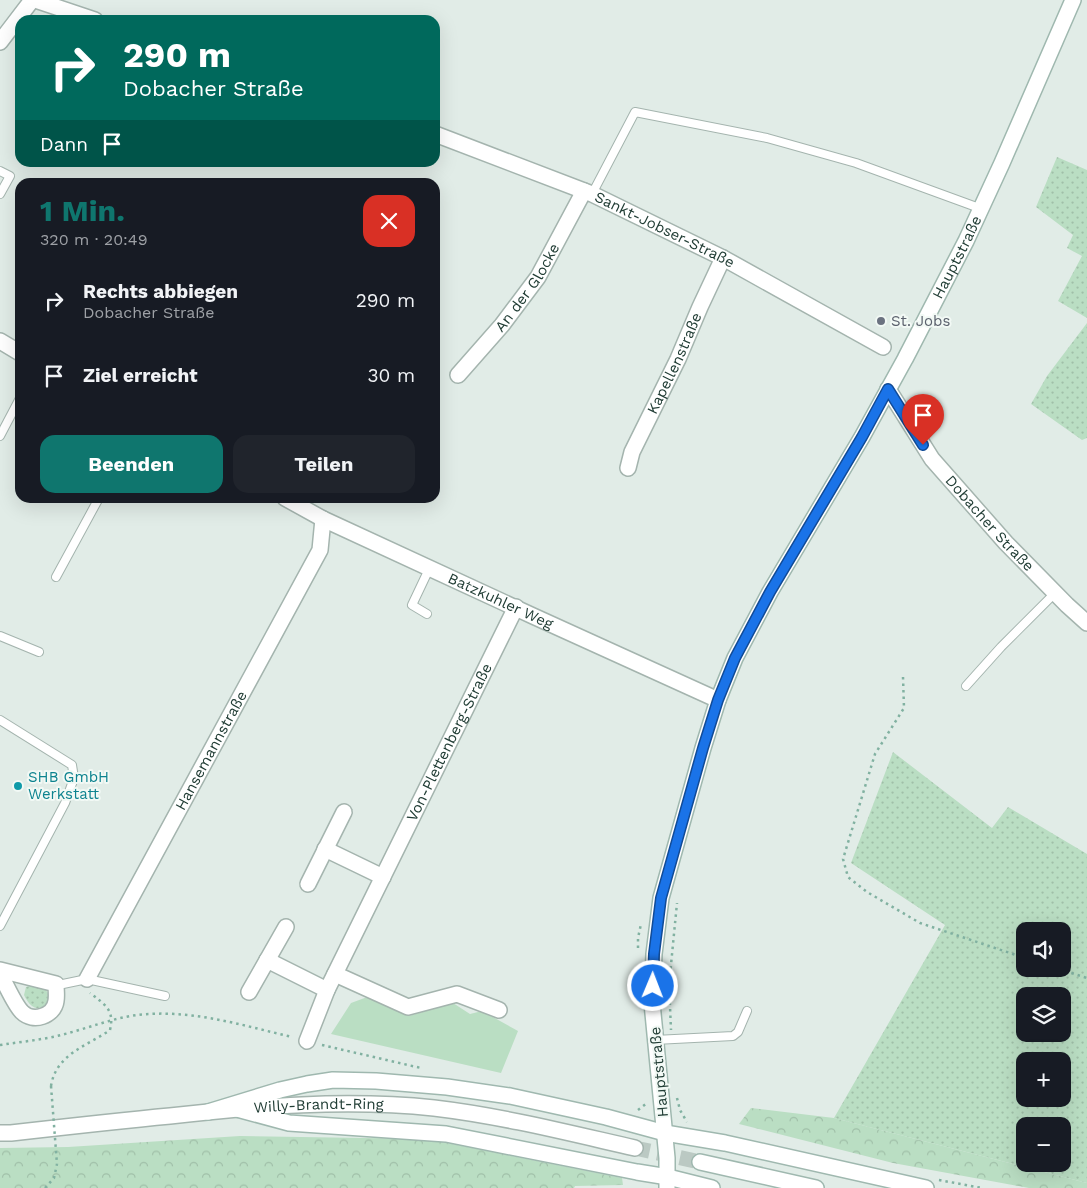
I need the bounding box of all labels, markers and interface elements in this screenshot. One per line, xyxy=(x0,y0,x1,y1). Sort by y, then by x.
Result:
text: 290 m xyxy=(123,34,231,76)
icon: right xyxy=(40,35,105,100)
text: Dobacher Straße xyxy=(123,76,304,101)
icon: arrive xyxy=(98,130,126,158)
text: Dann xyxy=(40,133,88,156)
street label: Sankt-Jobser-Straße xyxy=(592,188,738,272)
text: 1 Min. xyxy=(40,193,125,228)
button: close xyxy=(363,195,415,247)
street label: Hauptstraße xyxy=(929,213,985,302)
text: 320 m · 20:49 xyxy=(40,230,148,249)
street label: An der Glocke xyxy=(491,240,563,336)
text: Rechts abbiegen xyxy=(83,280,238,303)
icon: right xyxy=(40,287,68,315)
text: 290 m xyxy=(356,289,415,312)
text: Dobacher Straße xyxy=(83,303,214,322)
street label: Kapellenstraße xyxy=(643,310,706,417)
place label: St. Jobs xyxy=(891,312,950,330)
marker: St. Jobs xyxy=(875,315,887,327)
icon: arrive xyxy=(40,362,68,390)
text: Ziel erreicht xyxy=(83,364,198,387)
text: 30 m xyxy=(368,364,415,387)
pin xyxy=(902,394,944,445)
icon: arrive xyxy=(909,401,937,429)
button: Beenden xyxy=(40,435,223,493)
button: Teilen xyxy=(233,435,415,493)
street label: Dobacher Straße xyxy=(942,472,1038,575)
street label: Batzkuhler Weg xyxy=(445,569,556,633)
street label: Von-Plettenberg-Straße xyxy=(403,660,496,824)
street label: Hansemannstraße xyxy=(171,688,251,813)
place label: SHB GmbH Werkstatt xyxy=(28,768,109,803)
marker: SHB GmbH Werkstatt xyxy=(12,780,24,792)
map controls xyxy=(1016,922,1071,1172)
button: sound xyxy=(1016,922,1071,977)
position arrow xyxy=(626,959,678,1011)
button: layers xyxy=(1016,987,1071,1042)
street label: Hauptstraße xyxy=(646,1026,672,1118)
button: + xyxy=(1016,1052,1071,1107)
street label: Willy-Brandt-Ring xyxy=(253,1095,384,1117)
button: − xyxy=(1016,1117,1071,1172)

